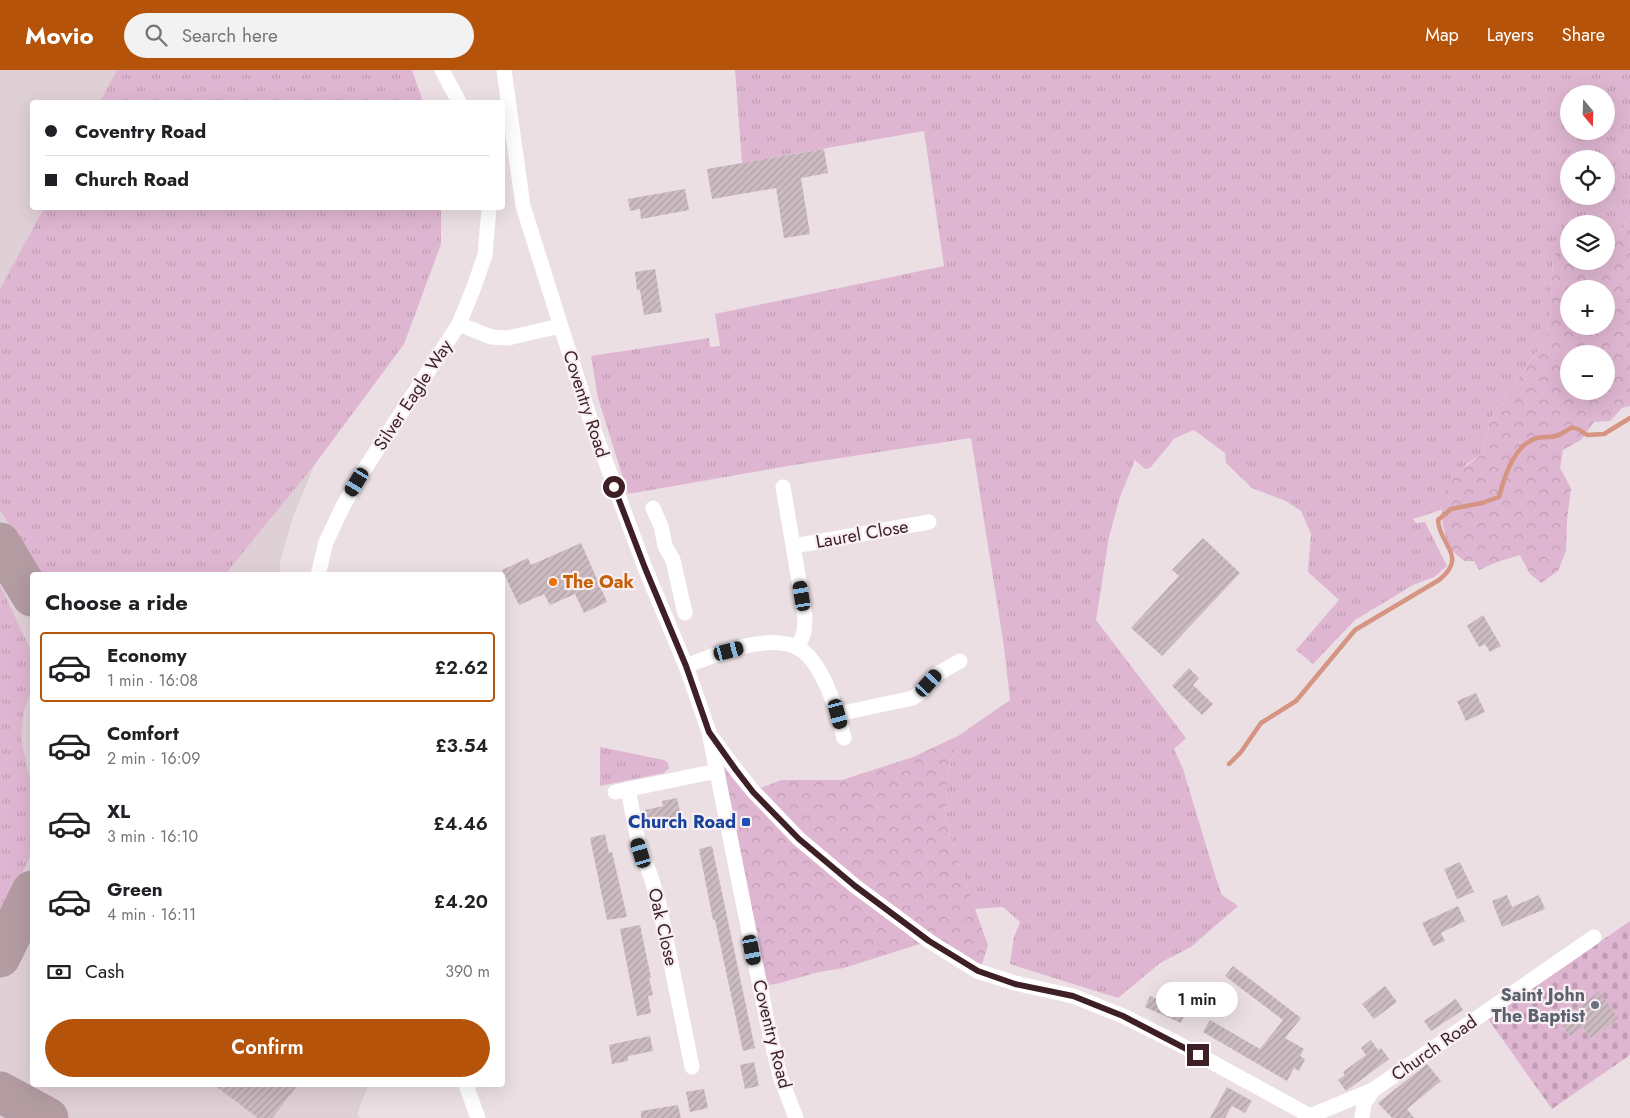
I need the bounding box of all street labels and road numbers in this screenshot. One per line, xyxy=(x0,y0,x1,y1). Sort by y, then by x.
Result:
street label: Silver Eagle Way xyxy=(367,334,459,455)
street label: Coventry Road xyxy=(556,347,616,461)
street label: Laurel Close xyxy=(814,513,910,555)
street label: Oak Close xyxy=(641,886,685,968)
street label: Coventry Road xyxy=(746,977,798,1091)
street label: Church Road xyxy=(1386,1009,1482,1087)

